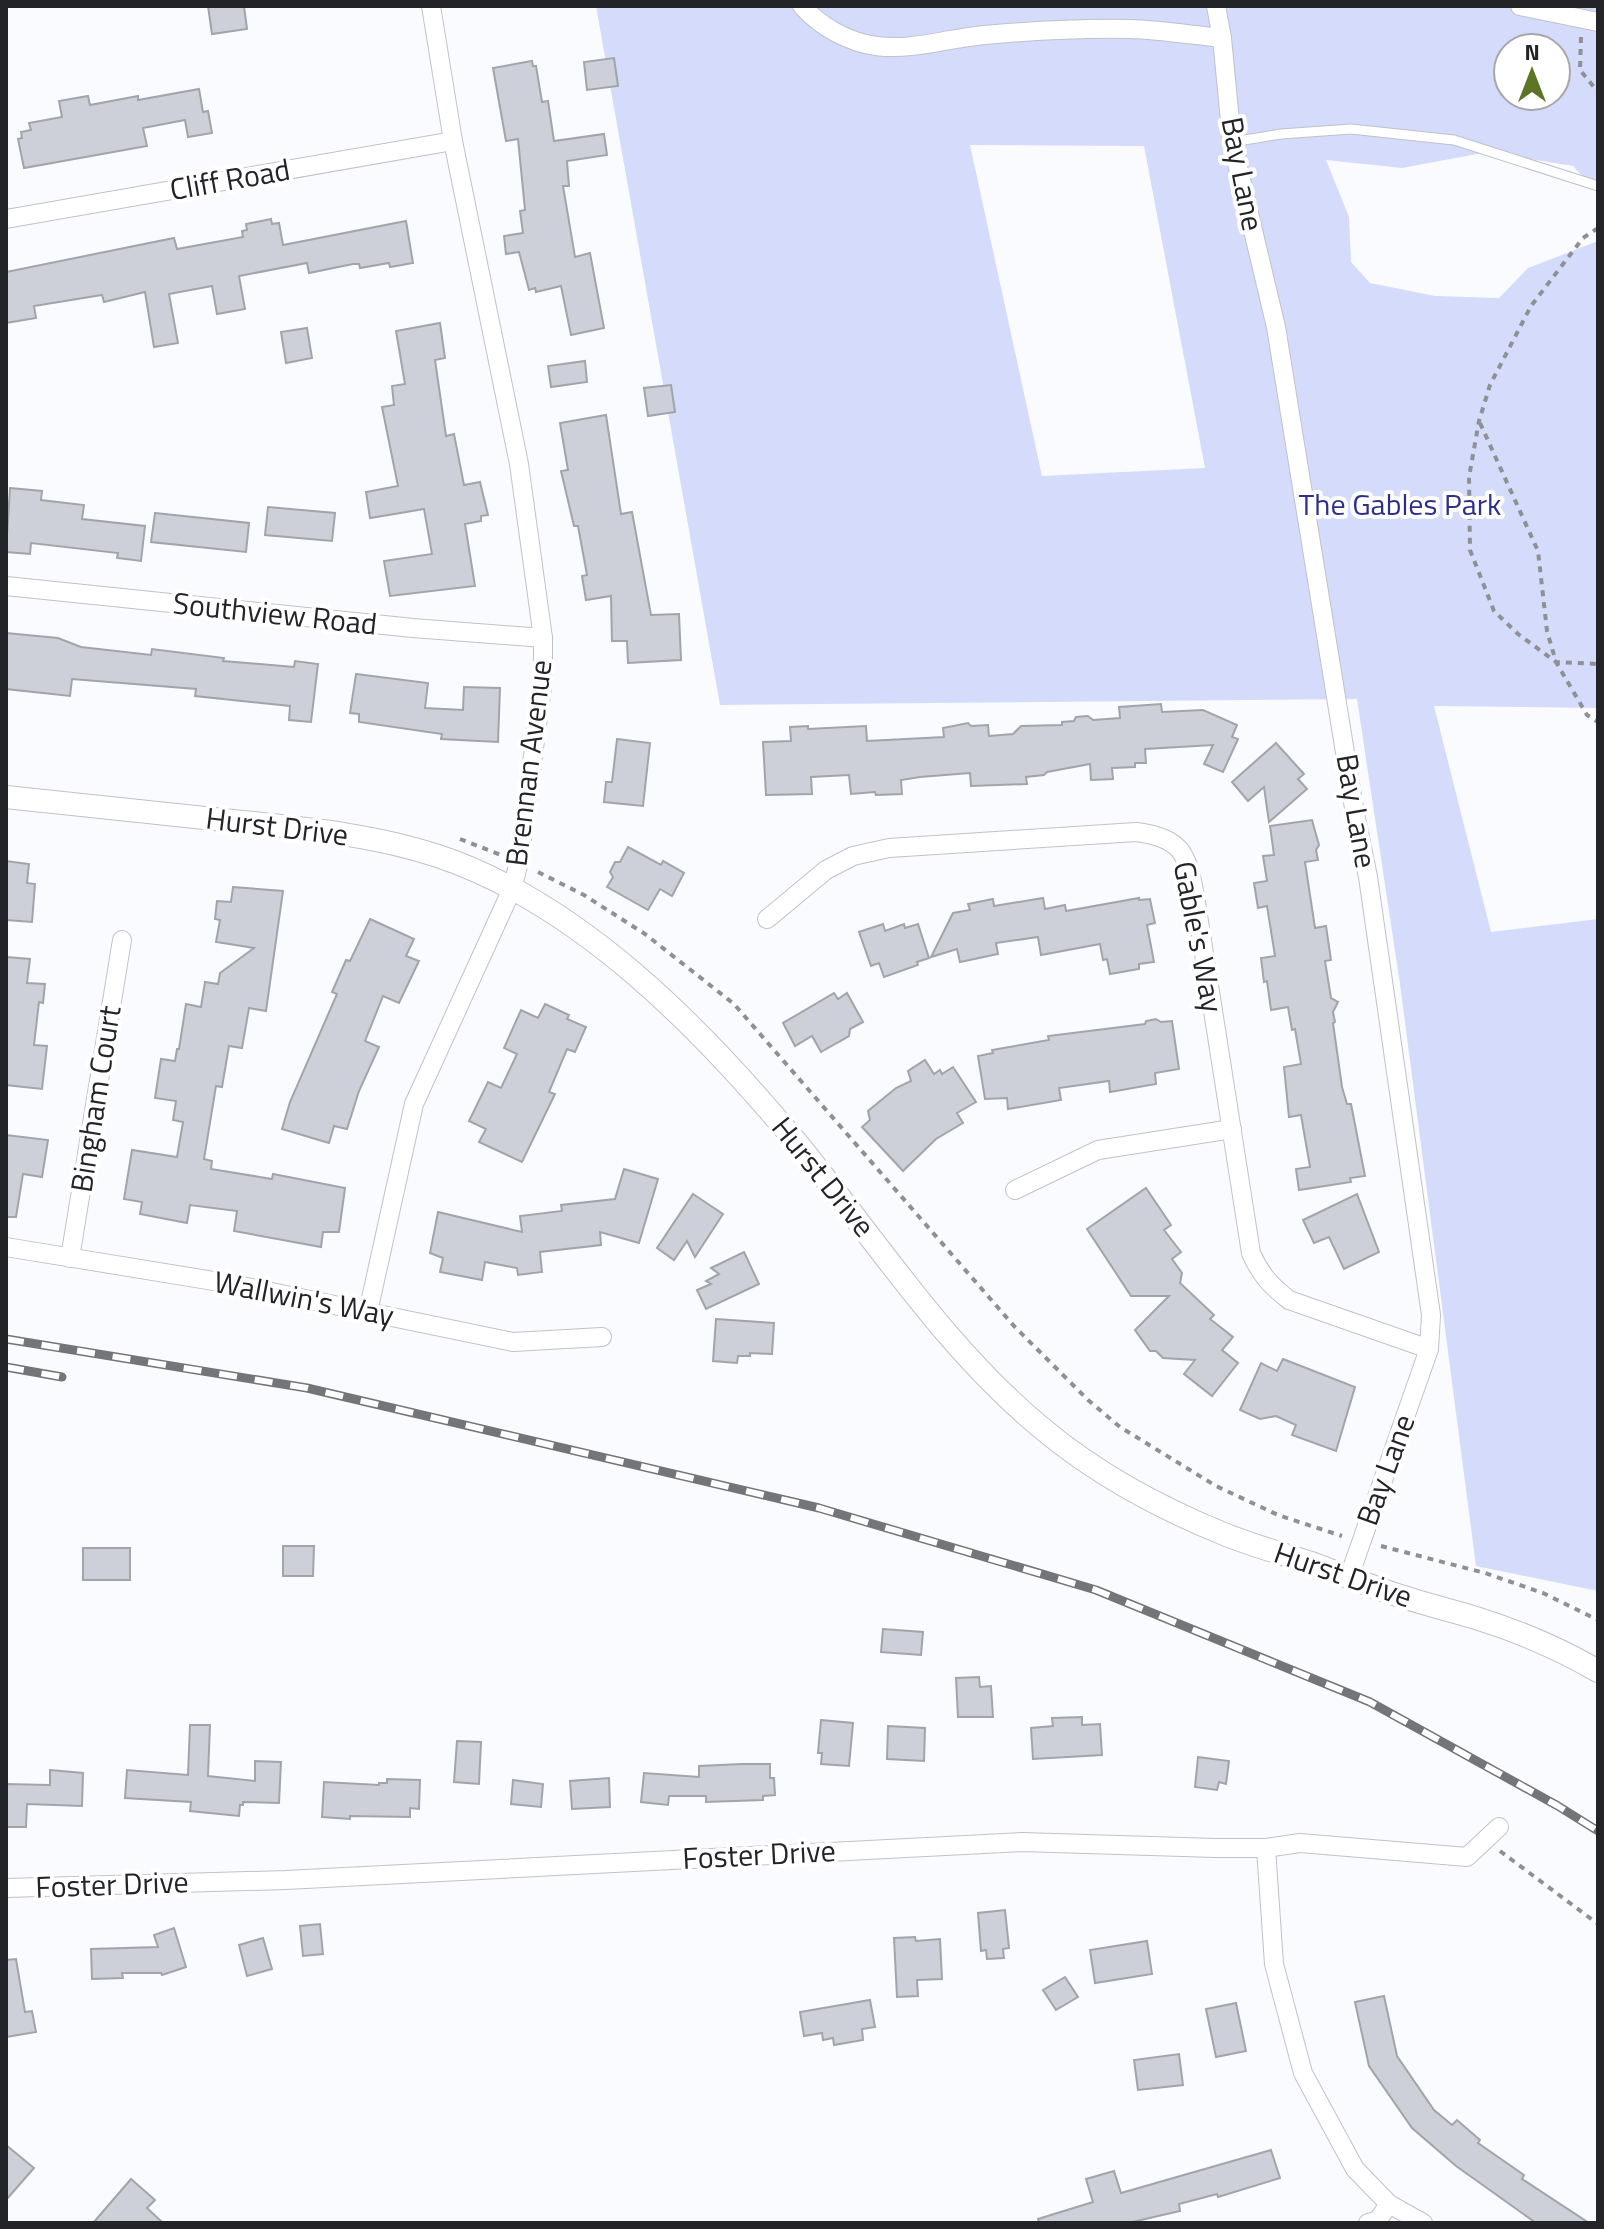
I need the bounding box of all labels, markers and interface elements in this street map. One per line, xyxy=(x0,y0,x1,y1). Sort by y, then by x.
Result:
north arrow xyxy=(1492,32,1572,112)
text: N xyxy=(1524,35,1540,69)
street label: Bay Lane xyxy=(1209,113,1277,235)
street label: Cliff Road xyxy=(166,146,294,212)
park label: The Gables Park xyxy=(1299,481,1501,527)
street label: Southview Road xyxy=(171,579,379,647)
street label: Brennan Avenue xyxy=(493,657,563,869)
street label: Bay Lane xyxy=(1324,750,1390,872)
street label: Hurst Drive xyxy=(203,794,351,858)
street label: Gable's Way xyxy=(1162,857,1236,1016)
street label: Bingham Court xyxy=(58,1002,133,1195)
street label: Hurst Drive xyxy=(761,1106,887,1247)
street label: Wallwin's Way xyxy=(210,1258,398,1338)
street label: Bay Lane xyxy=(1344,1408,1426,1532)
street label: Hurst Drive xyxy=(1268,1529,1419,1619)
street label: Foster Drive xyxy=(681,1827,837,1881)
street label: Foster Drive xyxy=(35,1858,189,1910)

